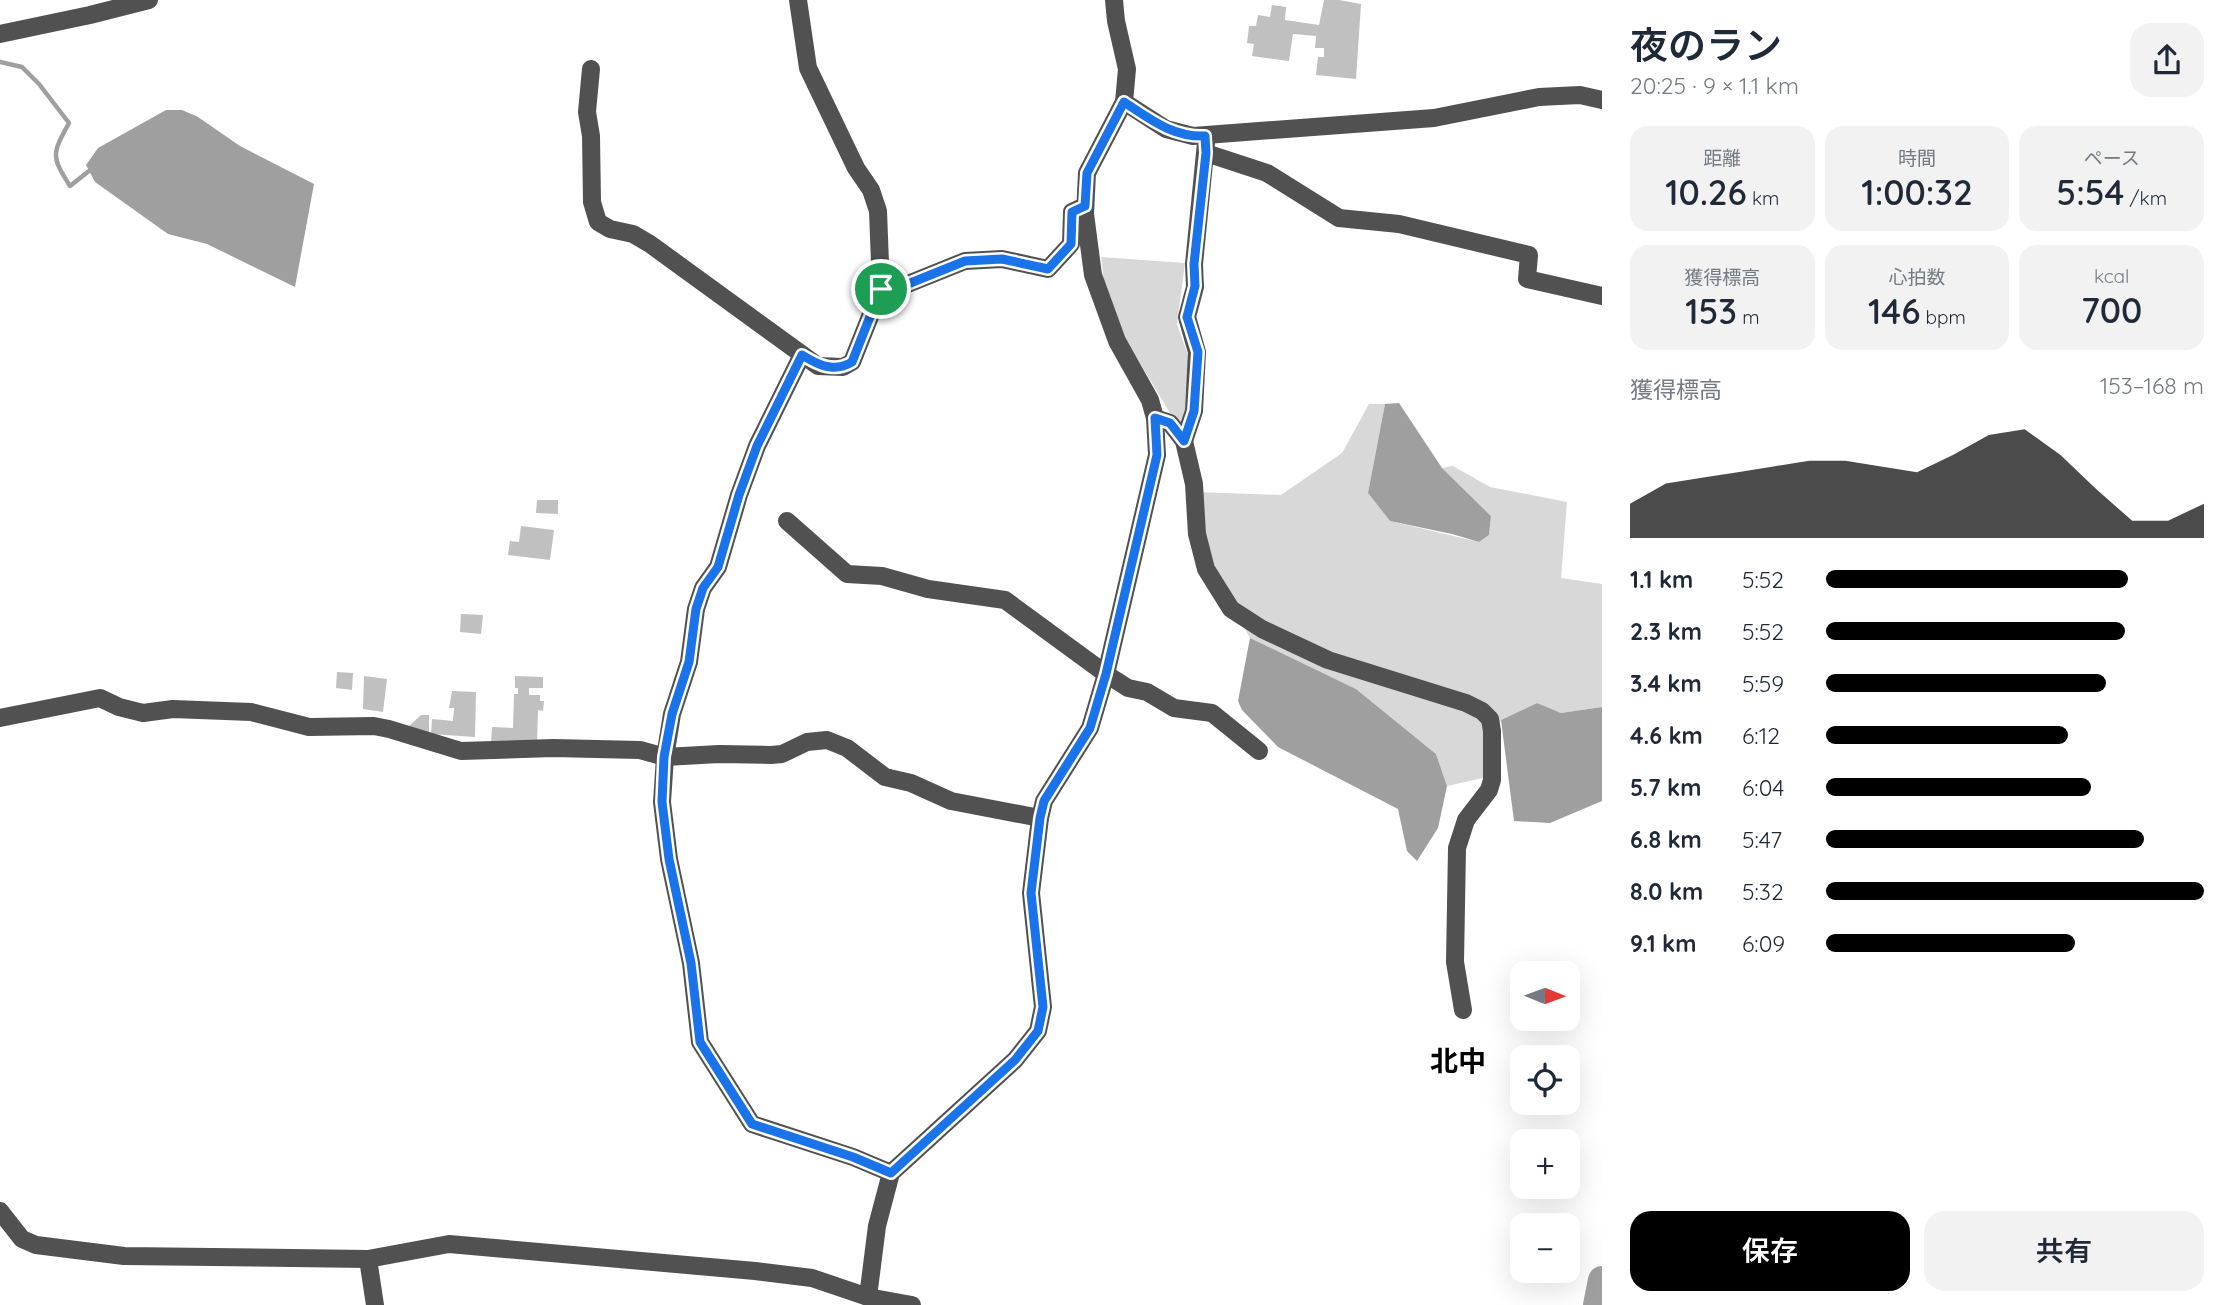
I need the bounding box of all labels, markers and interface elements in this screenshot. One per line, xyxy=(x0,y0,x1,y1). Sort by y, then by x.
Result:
text: 夜のラン xyxy=(1630,21,1782,69)
button: share xyxy=(2130,23,2204,97)
text: 20:25 · 9 × 1.1 km xyxy=(1630,71,1799,100)
text: 距離 xyxy=(1703,146,1741,170)
text: 時間 xyxy=(1898,146,1936,170)
text: ペース xyxy=(2084,146,2140,170)
text: 10.26 xyxy=(1665,170,1747,214)
text: 1:00:32 xyxy=(1861,170,1973,214)
text: 5:54 xyxy=(2056,170,2124,214)
text: km xyxy=(1747,186,1779,210)
text: /km xyxy=(2124,186,2167,210)
pin xyxy=(851,259,911,319)
text: kcal xyxy=(2094,264,2129,288)
text: 獲得標高 xyxy=(1684,265,1760,289)
text: 心拍数 xyxy=(1888,265,1946,289)
icon: arrive xyxy=(862,270,900,308)
text: 700 xyxy=(2081,288,2142,332)
text: 153 xyxy=(1685,289,1737,333)
text: 146 xyxy=(1868,289,1920,333)
text: m xyxy=(1737,305,1760,329)
text: bpm xyxy=(1920,305,1966,329)
text: 153–168 m xyxy=(2100,371,2204,400)
text: 獲得標高 xyxy=(1630,375,1722,404)
text: 1.1 km xyxy=(1630,565,1693,594)
text: 5:52 xyxy=(1742,565,1784,594)
text: 2.3 km xyxy=(1630,617,1702,646)
text: 5:52 xyxy=(1742,617,1784,646)
text: 3.4 km xyxy=(1630,669,1702,698)
text: 5:59 xyxy=(1742,669,1784,698)
text: 4.6 km xyxy=(1630,721,1703,750)
text: 6:12 xyxy=(1742,721,1780,750)
text: 5.7 km xyxy=(1630,773,1701,802)
text: 6:04 xyxy=(1742,773,1784,802)
text: 6.8 km xyxy=(1630,825,1702,854)
text: 5:47 xyxy=(1742,825,1782,854)
text: 8.0 km xyxy=(1630,877,1703,906)
text: 5:32 xyxy=(1742,877,1784,906)
text: 9.1 km xyxy=(1630,929,1696,958)
text: 6:09 xyxy=(1742,929,1785,958)
north arrow xyxy=(1510,961,1580,1031)
map controls xyxy=(1510,961,1580,1283)
district label: 北中 xyxy=(1430,1043,1486,1078)
button: locate xyxy=(1510,1045,1580,1115)
button: + xyxy=(1510,1129,1580,1199)
button: 保存 xyxy=(1630,1211,1910,1291)
button: 共有 xyxy=(1924,1211,2204,1291)
button: − xyxy=(1510,1213,1580,1283)

